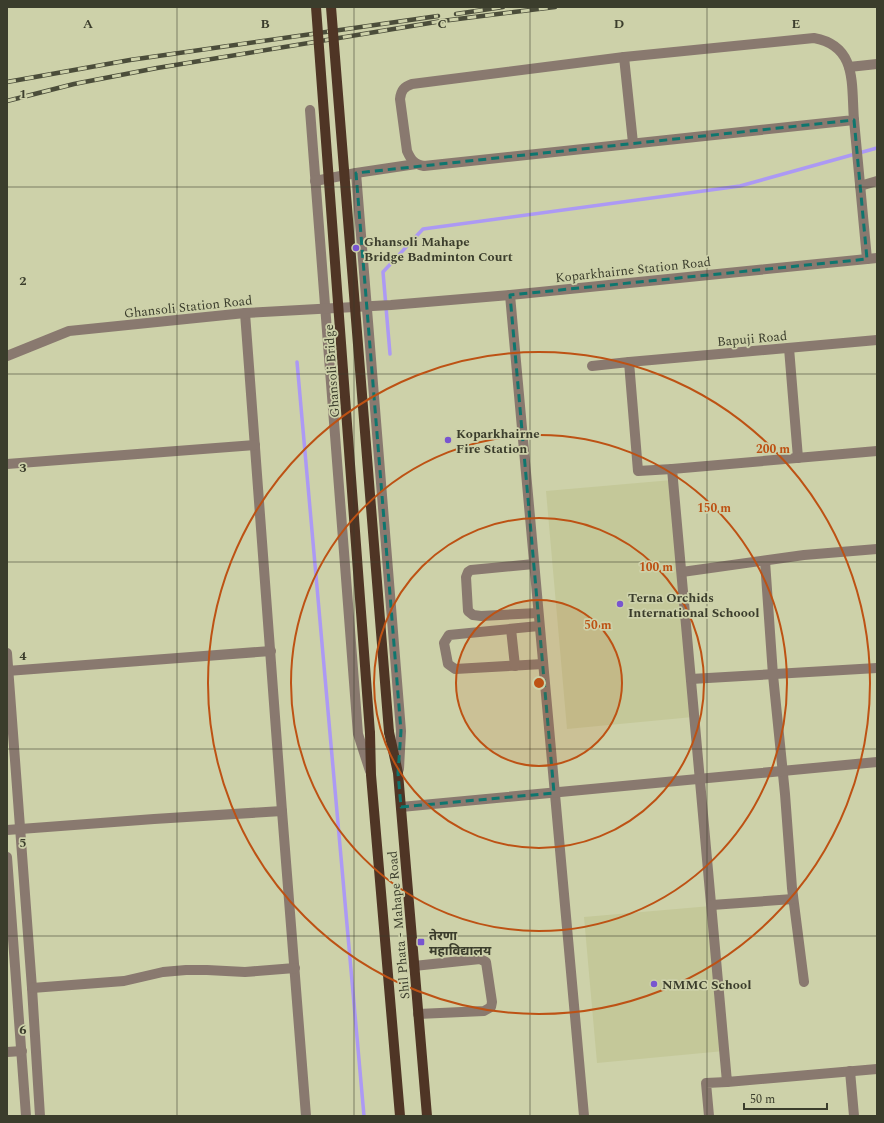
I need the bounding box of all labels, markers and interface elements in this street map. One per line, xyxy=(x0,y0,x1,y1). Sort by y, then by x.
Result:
text: A xyxy=(83,14,93,34)
text: B xyxy=(260,14,270,34)
text: C xyxy=(437,14,447,34)
text: D xyxy=(614,14,624,34)
text: E xyxy=(792,14,801,34)
text: 1 xyxy=(19,84,27,104)
place label: Ghansoli Mahape Bridge Badminton Court xyxy=(364,232,513,267)
marker: Ghansoli Mahape Bridge Badminton Court xyxy=(351,243,361,253)
street label: Koparkhairne Station Road xyxy=(554,252,712,288)
text: 2 xyxy=(19,271,27,291)
street label: Ghansoli Station Road xyxy=(123,290,253,324)
street label: Ghansoli Bridge xyxy=(319,324,345,418)
street label: Bapuji Road xyxy=(716,326,788,352)
place label: Koparkhairne Fire Station xyxy=(456,424,540,459)
marker: Koparkhairne Fire Station xyxy=(443,435,453,445)
text: 200 m xyxy=(756,440,790,459)
text: 3 xyxy=(19,458,27,478)
text: 150 m xyxy=(697,499,731,518)
text: 100 m xyxy=(639,558,673,577)
place label: Terna Orchids International Schoool xyxy=(628,588,759,623)
marker: Terna Orchids International Schoool xyxy=(615,599,625,609)
text: 50 m xyxy=(584,616,612,635)
text: 4 xyxy=(19,646,27,666)
centre of rings xyxy=(532,676,546,690)
text: 5 xyxy=(19,833,27,853)
street label: Shil Phata - Mahape Road xyxy=(383,850,415,1000)
place label: तेरणा महाविद्यालय xyxy=(429,926,492,961)
marker: तेरणा महाविद्यालय xyxy=(416,937,426,947)
place label: NMMC School xyxy=(662,975,751,995)
marker: NMMC School xyxy=(649,979,659,989)
text: 6 xyxy=(19,1020,27,1040)
scale bar xyxy=(744,1085,827,1111)
text: 50 m xyxy=(750,1090,775,1109)

